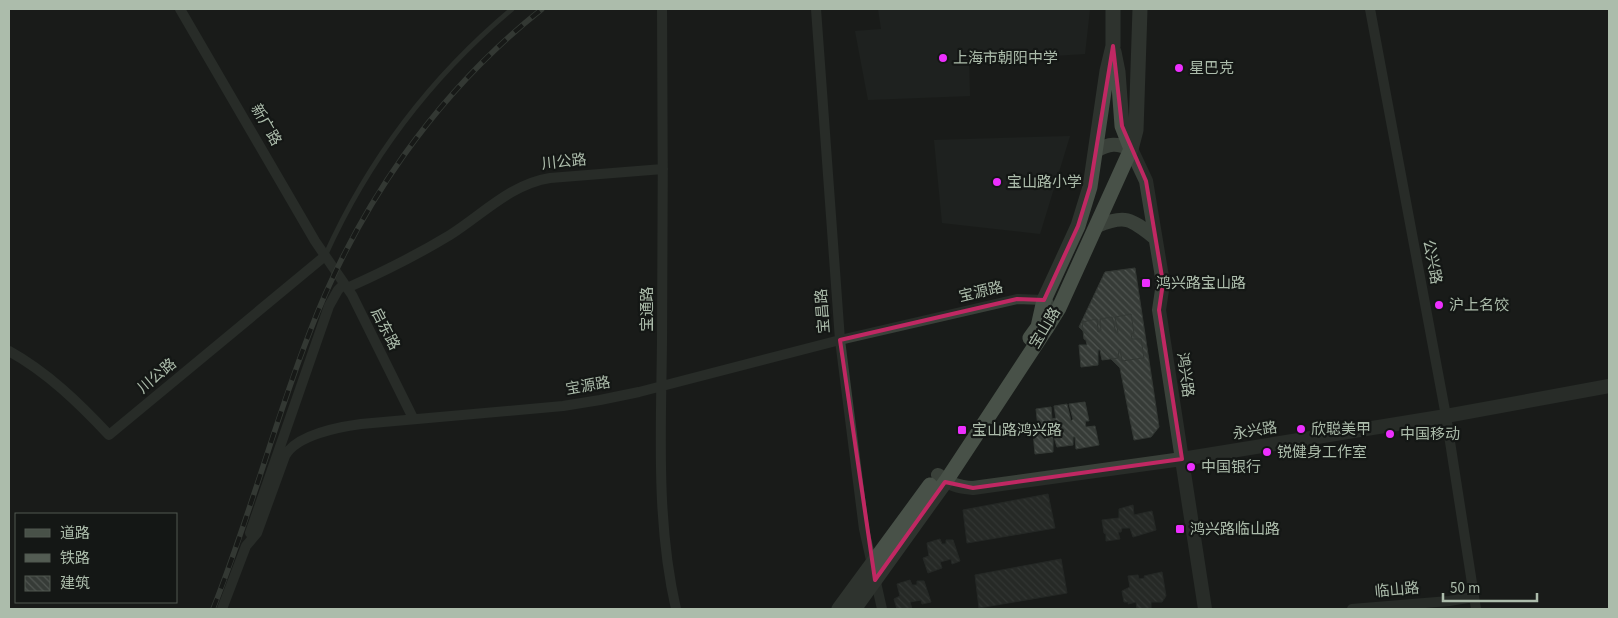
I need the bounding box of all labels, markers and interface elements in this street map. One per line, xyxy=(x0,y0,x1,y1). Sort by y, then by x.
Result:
place label: 上海市朝阳中学 xyxy=(953,48,1058,69)
marker: 上海市朝阳中学 xyxy=(937,52,949,64)
place label: 星巴克 xyxy=(1189,58,1234,79)
marker: 星巴克 xyxy=(1173,62,1185,74)
street label: 新广路 xyxy=(246,100,286,150)
street label: 川公路 xyxy=(541,149,587,175)
place label: 宝山路小学 xyxy=(1007,172,1082,193)
marker: 宝山路小学 xyxy=(991,176,1003,188)
street label: 公兴路 xyxy=(1417,238,1447,286)
place label: 鸿兴路宝山路 xyxy=(1156,273,1246,294)
street label: 宝源路 xyxy=(957,277,1005,307)
marker: 鸿兴路宝山路 xyxy=(1140,277,1152,289)
street label: 宝通路 xyxy=(637,286,658,332)
street label: 宝昌路 xyxy=(811,288,835,334)
place label: 沪上名饺 xyxy=(1449,295,1509,316)
marker: 沪上名饺 xyxy=(1433,299,1445,311)
street label: 宝山路 xyxy=(1024,303,1066,353)
street label: 启东路 xyxy=(365,304,405,354)
street label: 鸿兴路 xyxy=(1171,351,1199,399)
street label: 川公路 xyxy=(133,353,181,399)
street label: 宝源路 xyxy=(564,372,612,400)
street label: 永兴路 xyxy=(1231,417,1279,445)
place label: 欣聪美甲 xyxy=(1311,419,1371,440)
place label: 宝山路鸿兴路 xyxy=(972,420,1062,441)
marker: 欣聪美甲 xyxy=(1295,423,1307,435)
marker: 宝山路鸿兴路 xyxy=(956,424,968,436)
place label: 中国移动 xyxy=(1400,424,1460,445)
marker: 中国移动 xyxy=(1384,428,1396,440)
place label: 锐健身工作室 xyxy=(1277,442,1367,463)
marker: 锐健身工作室 xyxy=(1261,446,1273,458)
place label: 中国银行 xyxy=(1201,457,1261,478)
marker: 中国银行 xyxy=(1185,461,1197,473)
legend xyxy=(15,513,178,603)
place label: 鸿兴路临山路 xyxy=(1190,519,1280,540)
text: 道路 xyxy=(60,523,90,544)
marker: 鸿兴路临山路 xyxy=(1174,523,1186,535)
text: 铁路 xyxy=(60,548,90,569)
scale bar xyxy=(1443,570,1537,602)
text: 建筑 xyxy=(60,573,90,594)
street label: 临山路 xyxy=(1374,578,1420,602)
text: 50 m xyxy=(1450,578,1480,599)

